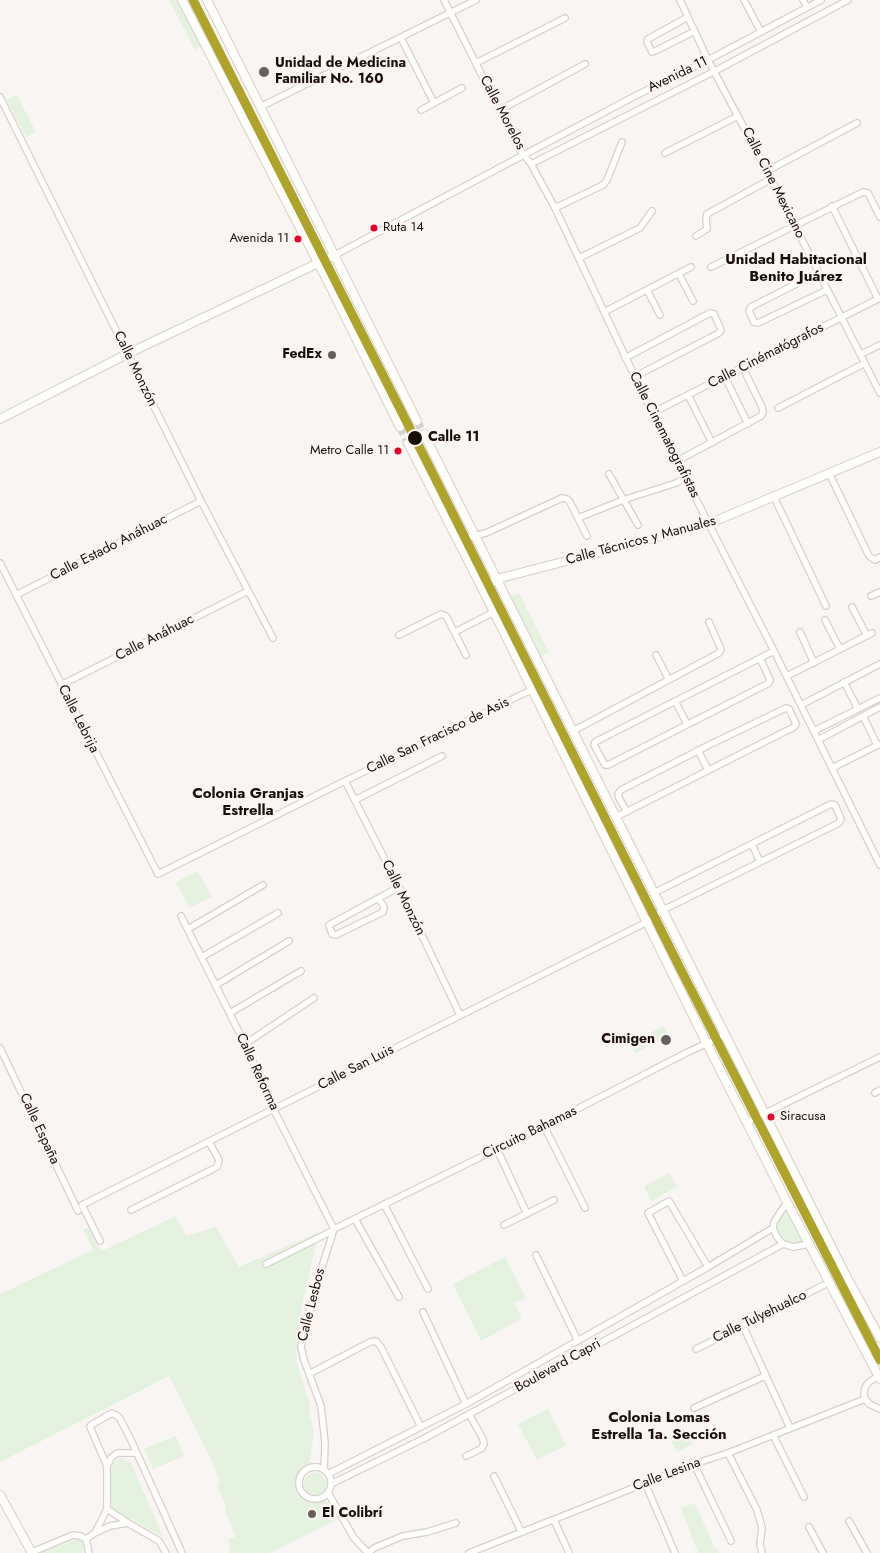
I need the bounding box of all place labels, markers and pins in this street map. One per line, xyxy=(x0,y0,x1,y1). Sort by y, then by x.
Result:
place label: Unidad de Medicina Familiar No. 160 xyxy=(275,56,406,88)
marker: Unidad de Medicina Familiar No. 160 xyxy=(257,65,271,79)
place label: Ruta 14 xyxy=(383,220,424,236)
marker: Ruta 14 xyxy=(369,223,379,233)
place label: Avenida 11 xyxy=(229,231,289,247)
marker: Avenida 11 xyxy=(293,234,303,244)
place label: FedEx xyxy=(282,347,322,363)
marker: FedEx xyxy=(326,349,338,361)
marker: Calle 11 xyxy=(406,429,424,447)
place label: Calle 11 xyxy=(428,430,479,446)
place label: Metro Calle 11 xyxy=(310,443,389,459)
marker: Metro Calle 11 xyxy=(393,446,403,456)
place label: Cimigen xyxy=(601,1032,655,1048)
marker: Cimigen xyxy=(659,1033,673,1047)
place label: Siracusa xyxy=(780,1109,826,1125)
marker: Siracusa xyxy=(766,1112,776,1122)
place label: El Colibrí xyxy=(322,1506,382,1522)
marker: El Colibrí xyxy=(306,1508,318,1520)

